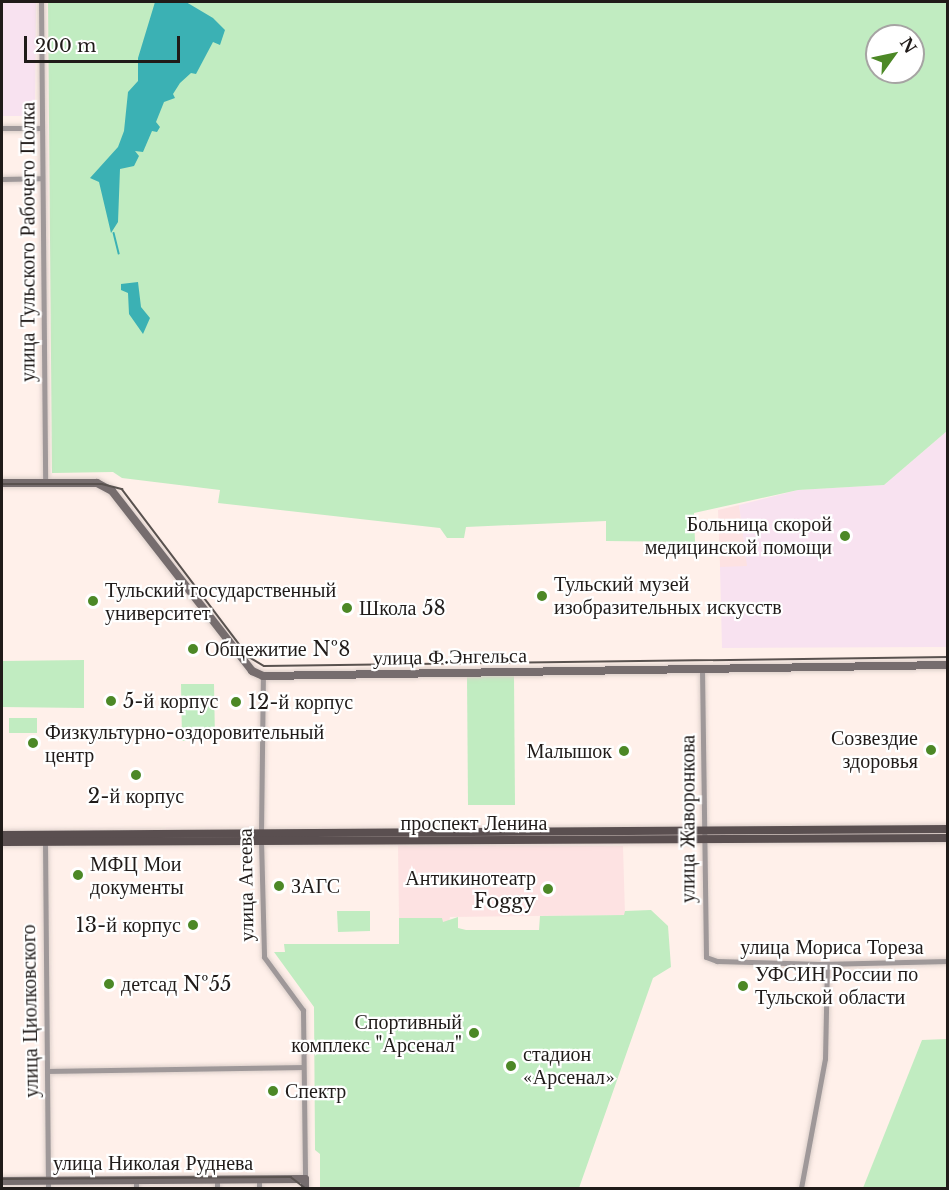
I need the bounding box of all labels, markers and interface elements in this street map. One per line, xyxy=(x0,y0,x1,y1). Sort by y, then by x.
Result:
scale bar xyxy=(27,24,183,62)
north arrow xyxy=(865,24,925,84)
text: N xyxy=(896,34,921,57)
text: 200 m xyxy=(35,35,96,57)
street label: улица Тульского Рабочего Полка xyxy=(16,102,40,382)
place label: Больница скорой медицинской помощи xyxy=(645,512,832,559)
marker: Больница скорой медицинской помощи xyxy=(836,527,854,545)
place label: Тульский музей изобразительных искусств xyxy=(554,572,782,619)
place label: Тульский государственный университет xyxy=(105,578,336,625)
marker: Тульский музей изобразительных искусств xyxy=(535,589,549,603)
marker: Тульский государственный университет xyxy=(86,594,100,608)
place label: Школа 58 xyxy=(359,596,446,620)
marker: Школа 58 xyxy=(340,601,354,615)
place label: Общежитие №8 xyxy=(205,637,350,661)
marker: Общежитие №8 xyxy=(186,642,200,656)
street label: улица Ф.Энгельса xyxy=(373,644,527,670)
place label: 5-й корпус xyxy=(123,689,218,713)
place label: 12-й корпус xyxy=(248,690,353,714)
marker: 5-й корпус xyxy=(104,694,118,708)
marker: 12-й корпус xyxy=(229,695,243,709)
place label: Физкультурно-оздоровительный центр xyxy=(45,720,324,767)
place label: Созвездие здоровья xyxy=(831,726,918,773)
street label: улица Жаворонкова xyxy=(676,735,700,903)
marker: Физкультурно-оздоровительный центр xyxy=(26,736,40,750)
place label: Малышок xyxy=(527,739,612,763)
marker: Созвездие здоровья xyxy=(922,741,940,759)
marker: Малышок xyxy=(617,744,631,758)
marker: 2-й корпус xyxy=(129,768,143,782)
place label: 2-й корпус xyxy=(88,784,184,808)
street label: проспект Ленина xyxy=(401,811,547,835)
street label: улица Агеева xyxy=(233,828,259,942)
place label: МФЦ Мои документы xyxy=(90,852,184,899)
place label: Антикинотеатр Foggy xyxy=(405,866,536,913)
marker: МФЦ Мои документы xyxy=(71,868,85,882)
place label: ЗАГС xyxy=(291,874,340,898)
marker: ЗАГС xyxy=(272,879,286,893)
marker: Антикинотеатр Foggy xyxy=(541,882,555,896)
place label: 13-й корпус xyxy=(76,913,181,937)
marker: 13-й корпус xyxy=(186,918,200,932)
street label: улица Циолковского xyxy=(16,924,44,1098)
street label: улица Мориса Тореза xyxy=(740,935,924,959)
place label: УФСИН России по Тульской области xyxy=(755,963,918,1010)
place label: детсад №55 xyxy=(121,972,231,996)
marker: детсад №55 xyxy=(102,977,116,991)
marker: УФСИН России по Тульской области xyxy=(736,979,750,993)
place label: Спортивный комплекс "Арсенал" xyxy=(291,1010,462,1057)
marker: Спортивный комплекс "Арсенал" xyxy=(467,1026,481,1040)
place label: стадион «Арсенал» xyxy=(523,1042,615,1089)
marker: стадион «Арсенал» xyxy=(504,1059,518,1073)
place label: Спектр xyxy=(285,1079,346,1103)
marker: Спектр xyxy=(266,1084,280,1098)
street label: улица Николая Руднева xyxy=(53,1151,253,1175)

